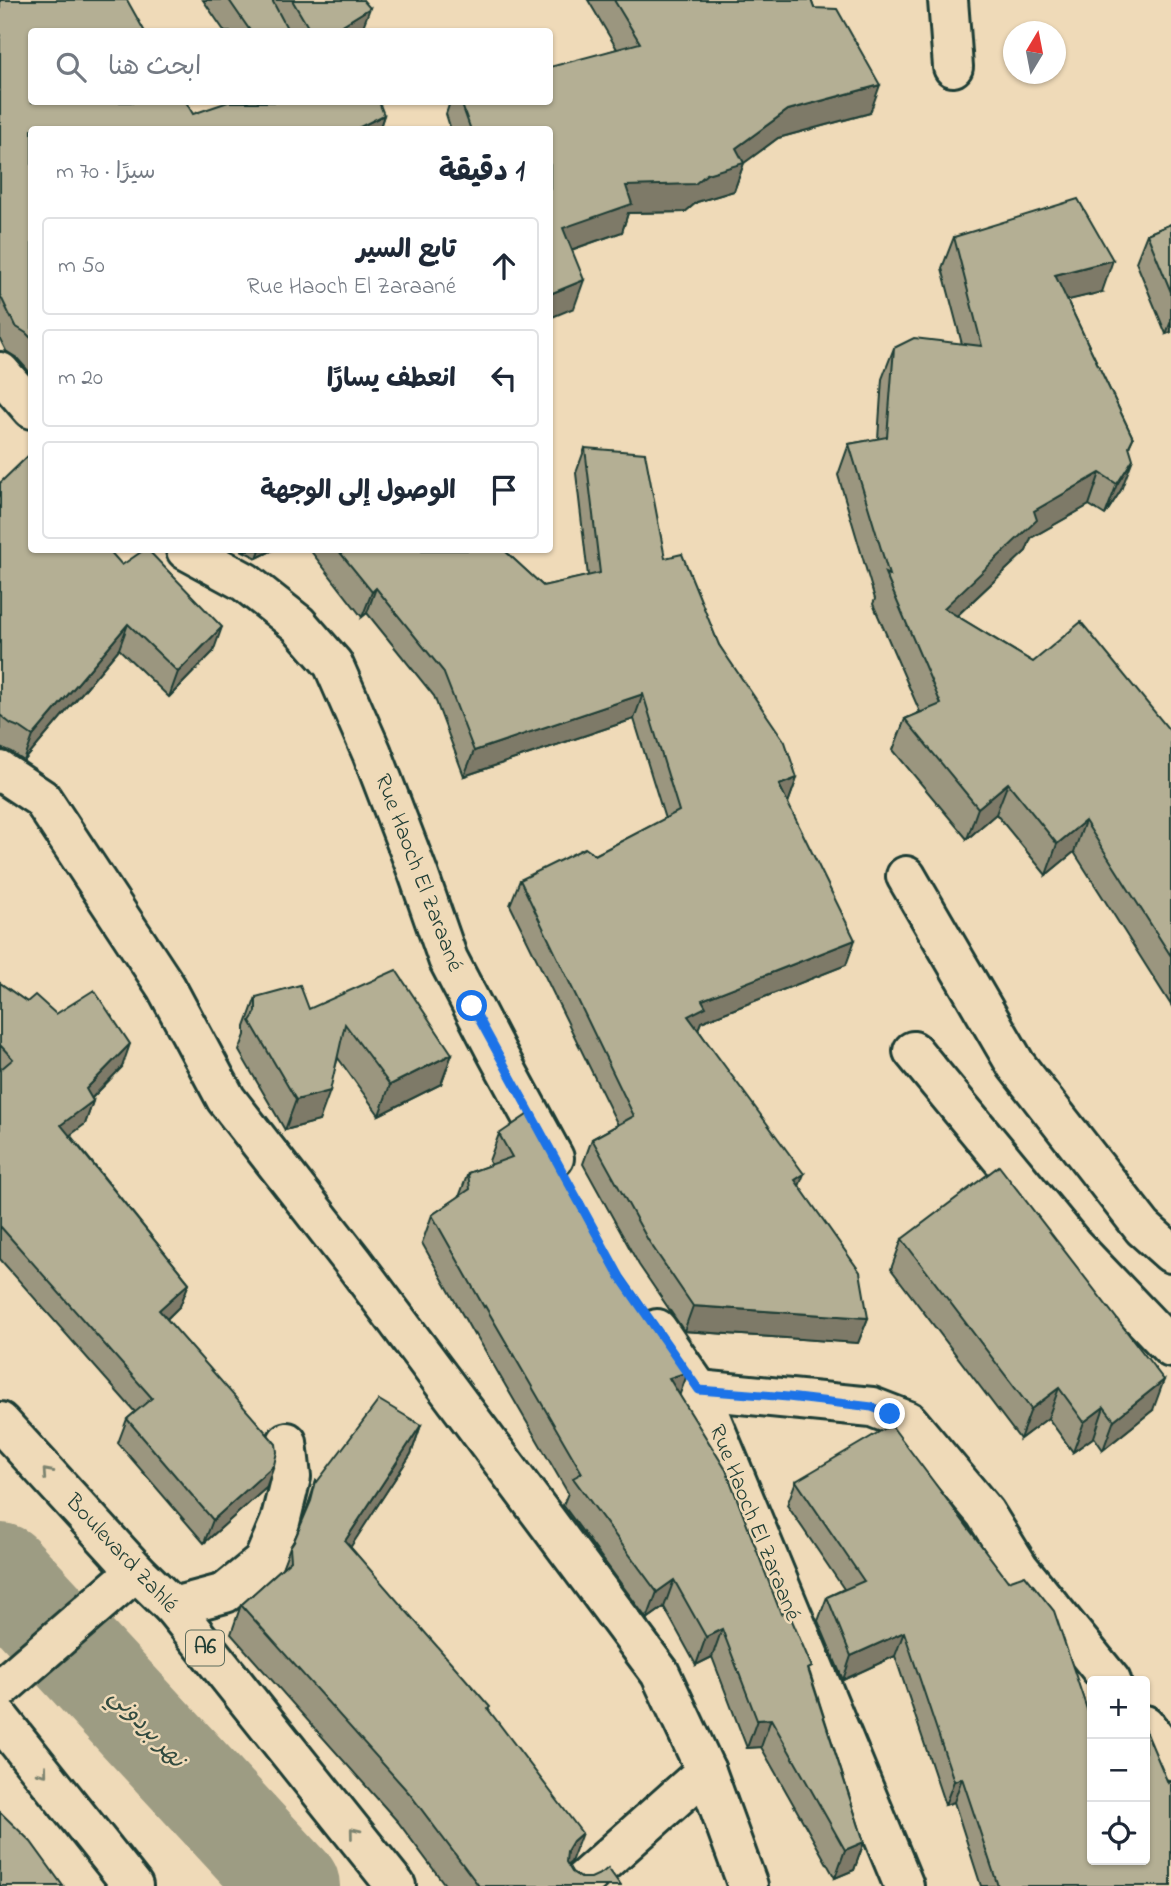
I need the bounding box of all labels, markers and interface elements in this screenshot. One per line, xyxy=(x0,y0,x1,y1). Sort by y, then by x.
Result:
north arrow xyxy=(1003,21,1066,84)
search box xyxy=(28,28,553,105)
icon: search xyxy=(52,48,90,86)
text: ابحث هنا xyxy=(108,49,201,87)
text: 1 دقيقة xyxy=(439,151,525,195)
text: سيرًا · 70 m xyxy=(56,156,155,189)
text: تابع السير xyxy=(357,232,456,270)
icon: ahead xyxy=(485,247,523,285)
text: 50 m xyxy=(58,250,105,283)
text: Rue Haoch El Zaraané xyxy=(247,271,456,304)
icon: left xyxy=(485,359,523,397)
text: انعطف يسارًا xyxy=(327,361,456,399)
text: 20 m xyxy=(58,362,103,395)
icon: arrive xyxy=(485,471,523,509)
text: الوصول إلى الوجهة xyxy=(260,473,456,511)
street label: Rue Haoch El Zaraané xyxy=(365,769,471,977)
route start xyxy=(456,990,487,1021)
route end xyxy=(874,1398,905,1429)
street label: Rue Haoch El Zaraané xyxy=(700,1420,809,1627)
one-way arrow xyxy=(43,1468,55,1481)
street label: Boulevard Zahlé xyxy=(56,1486,185,1621)
road number: A6 xyxy=(186,1630,224,1666)
map controls xyxy=(1087,1676,1150,1865)
button: + xyxy=(1087,1676,1150,1739)
water label: نهر بردوني xyxy=(99,1681,194,1780)
button: − xyxy=(1087,1739,1150,1802)
one-way arrow xyxy=(34,1765,47,1777)
button: locate xyxy=(1087,1802,1150,1865)
one-way arrow xyxy=(349,1828,362,1840)

